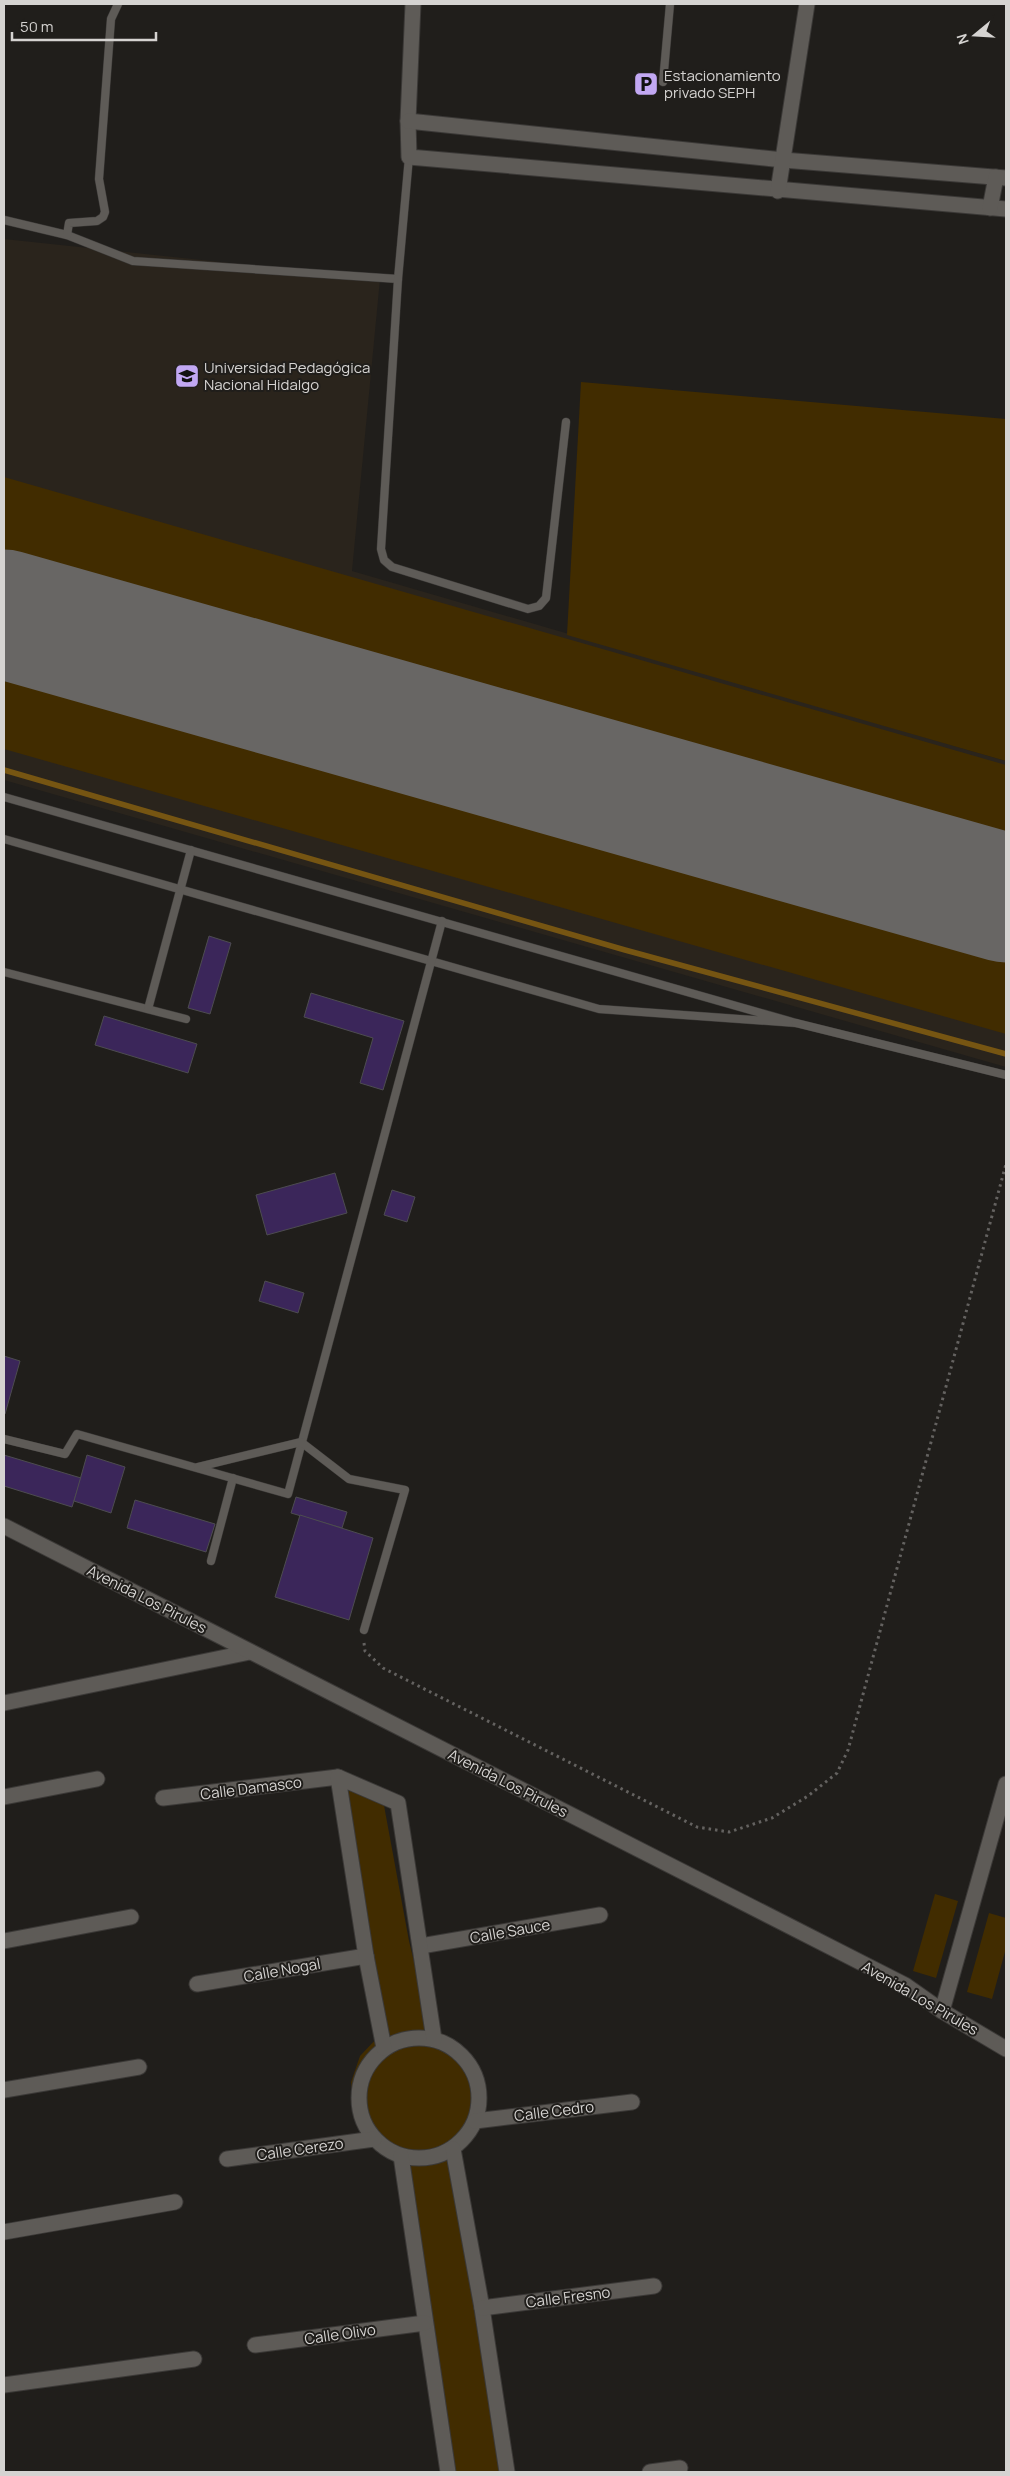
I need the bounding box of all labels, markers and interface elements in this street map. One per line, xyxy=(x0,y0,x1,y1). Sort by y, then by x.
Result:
scale bar xyxy=(12,10,156,42)
north arrow xyxy=(950,10,1000,60)
text: 50 m xyxy=(20,16,54,37)
text: N xyxy=(952,31,973,47)
place label: Estacionamiento privado SEPH xyxy=(664,65,781,103)
parking icon: Estacionamiento privado SEPH xyxy=(633,71,659,97)
place label: Universidad Pedagógica Nacional Hidalgo xyxy=(204,357,370,395)
school or university icon: Universidad Pedagógica Nacional Hidalgo xyxy=(174,363,200,389)
street label: Avenida Los Pirules xyxy=(84,1560,211,1638)
street label: Avenida Los Pirules xyxy=(445,1744,572,1822)
street label: Calle Damasco xyxy=(199,1771,303,1805)
street label: Calle Sauce xyxy=(468,1914,552,1948)
street label: Calle Nogal xyxy=(242,1953,322,1987)
street label: Avenida Los Pirules xyxy=(858,1956,982,2040)
street label: Calle Cedro xyxy=(513,2096,595,2126)
street label: Calle Cerezo xyxy=(255,2132,345,2165)
street label: Calle Fresno xyxy=(525,2281,612,2313)
street label: Calle Olivo xyxy=(303,2319,377,2349)

